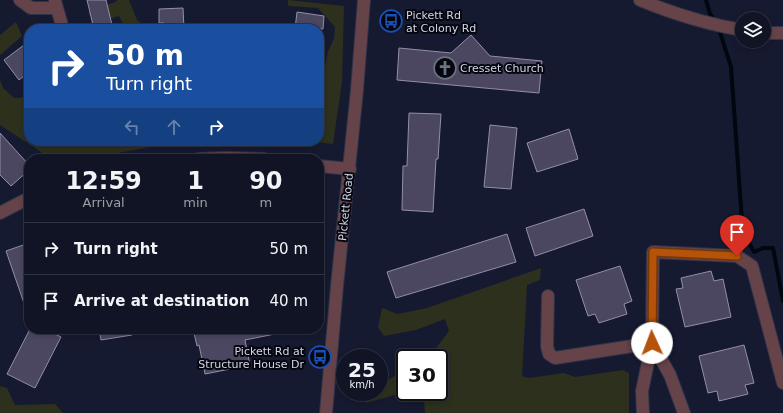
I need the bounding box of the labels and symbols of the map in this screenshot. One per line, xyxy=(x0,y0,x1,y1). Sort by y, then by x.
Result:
bus stop icon: Pickett Rd at Colony Rd xyxy=(378,8,404,34)
place label: Pickett Rd at Colony Rd xyxy=(406,9,476,35)
church icon: Cresset Church xyxy=(432,55,458,81)
place label: Cresset Church xyxy=(460,62,544,75)
street label: Pickett Road xyxy=(336,173,356,241)
pin xyxy=(720,215,754,256)
position arrow xyxy=(631,322,673,364)
bus stop icon: Pickett Rd at Structure House Dr xyxy=(307,344,333,370)
place label: Pickett Rd at Structure House Dr xyxy=(198,345,305,371)
speed limit sign: 30 xyxy=(396,349,448,401)

